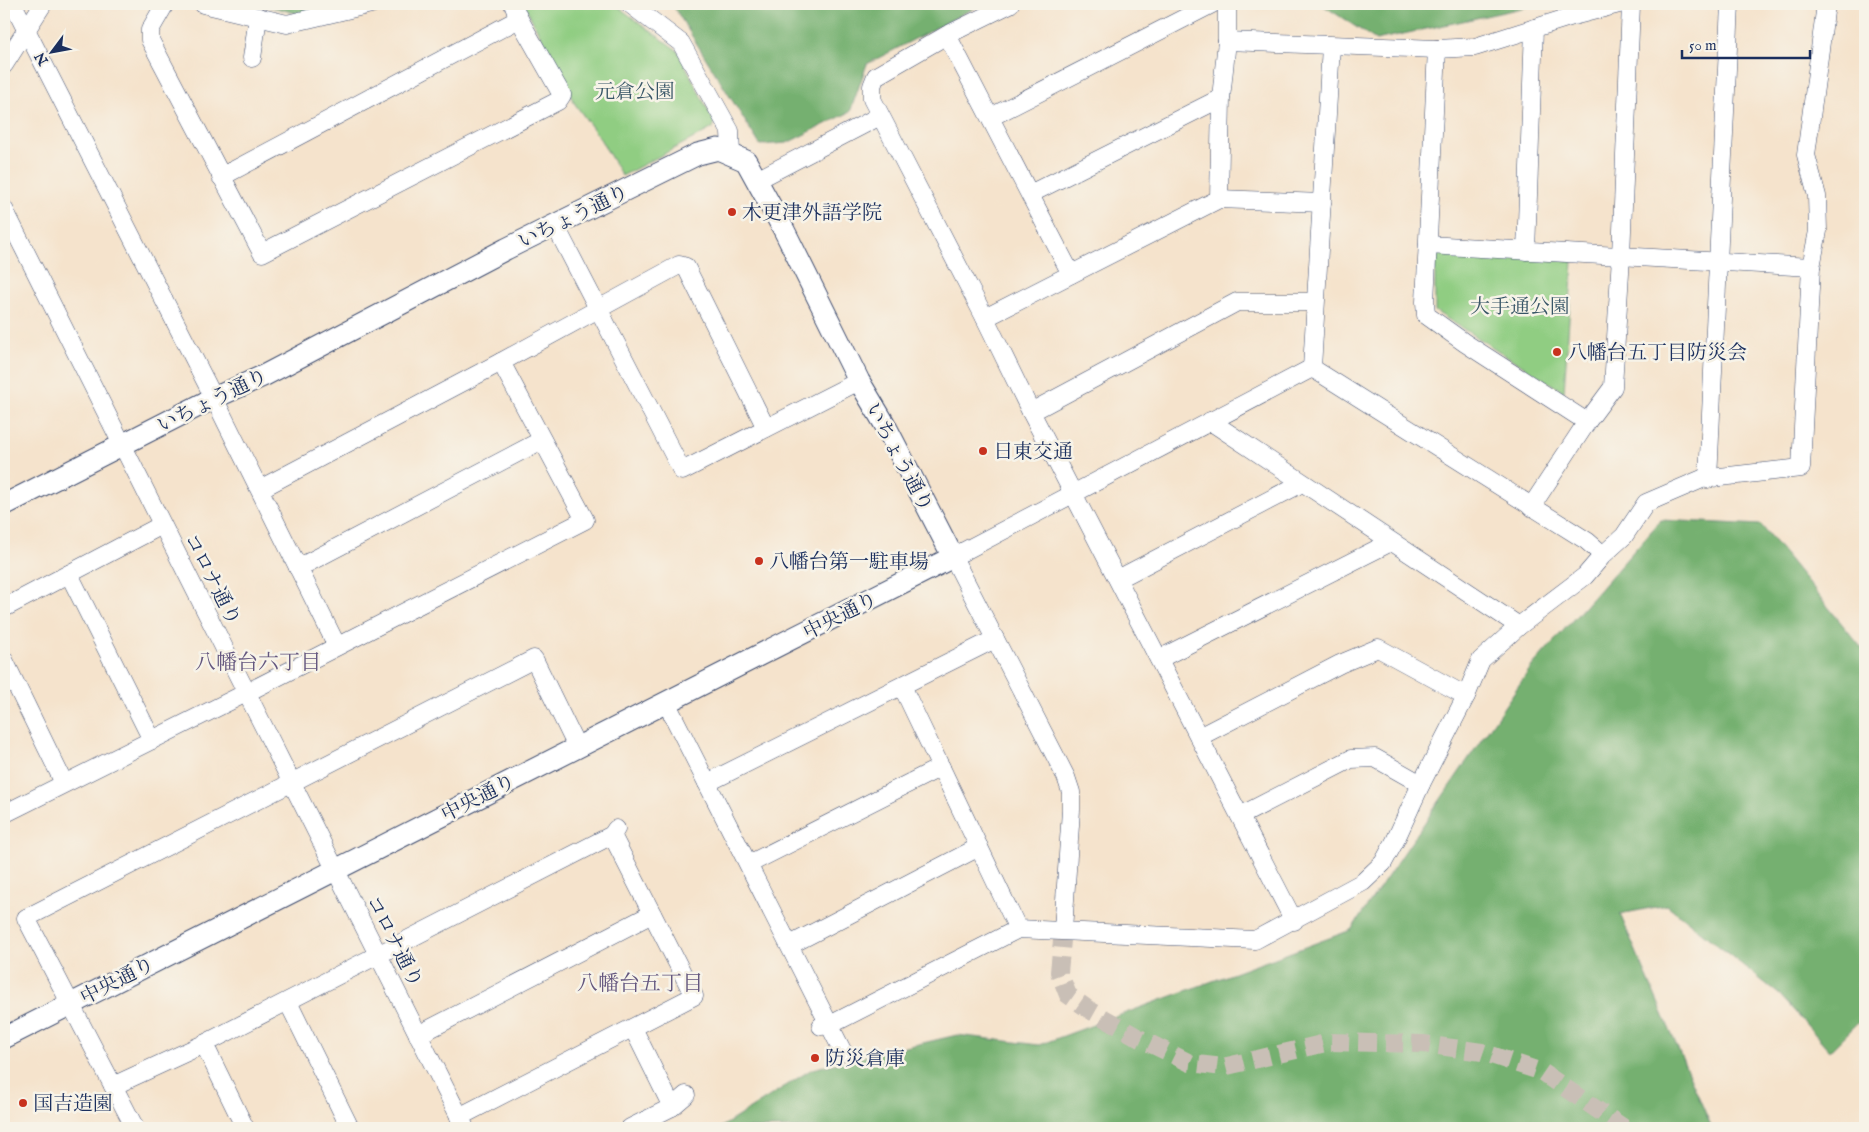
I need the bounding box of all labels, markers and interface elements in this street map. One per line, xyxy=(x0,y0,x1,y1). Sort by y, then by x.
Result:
north arrow xyxy=(28,28,78,78)
scale bar xyxy=(1682,28,1809,60)
text: 50 m xyxy=(1689,36,1717,55)
text: N xyxy=(31,48,53,69)
park label: 元倉公園 xyxy=(595,80,675,105)
street label: いちょう通り xyxy=(514,180,633,255)
place label: 木更津外語学院 xyxy=(742,201,882,226)
marker: 木更津外語学院 xyxy=(726,206,738,218)
park label: 大手通公園 xyxy=(1470,295,1570,320)
place label: 八幡台五丁目防災会 xyxy=(1567,341,1747,366)
marker: 八幡台五丁目防災会 xyxy=(1551,346,1563,358)
street label: いちょう通り xyxy=(153,364,272,439)
street label: いちょう通り xyxy=(859,399,938,517)
place label: 日東交通 xyxy=(993,440,1073,465)
marker: 日東交通 xyxy=(977,445,989,457)
street label: コロナ通り xyxy=(178,529,246,630)
place label: 八幡台第一駐車場 xyxy=(769,550,929,575)
marker: 八幡台第一駐車場 xyxy=(753,555,765,567)
street label: 中央通り xyxy=(799,587,882,646)
district label: 八幡台六丁目 xyxy=(195,650,321,677)
street label: 中央通り xyxy=(437,769,520,828)
street label: コロナ通り xyxy=(360,891,428,992)
street label: 中央通り xyxy=(76,952,159,1011)
district label: 八幡台五丁目 xyxy=(577,971,703,998)
place label: 防災倉庫 xyxy=(825,1047,905,1072)
marker: 防災倉庫 xyxy=(809,1052,821,1064)
place label: 国吉造園 xyxy=(33,1092,113,1117)
marker: 国吉造園 xyxy=(17,1097,29,1109)

